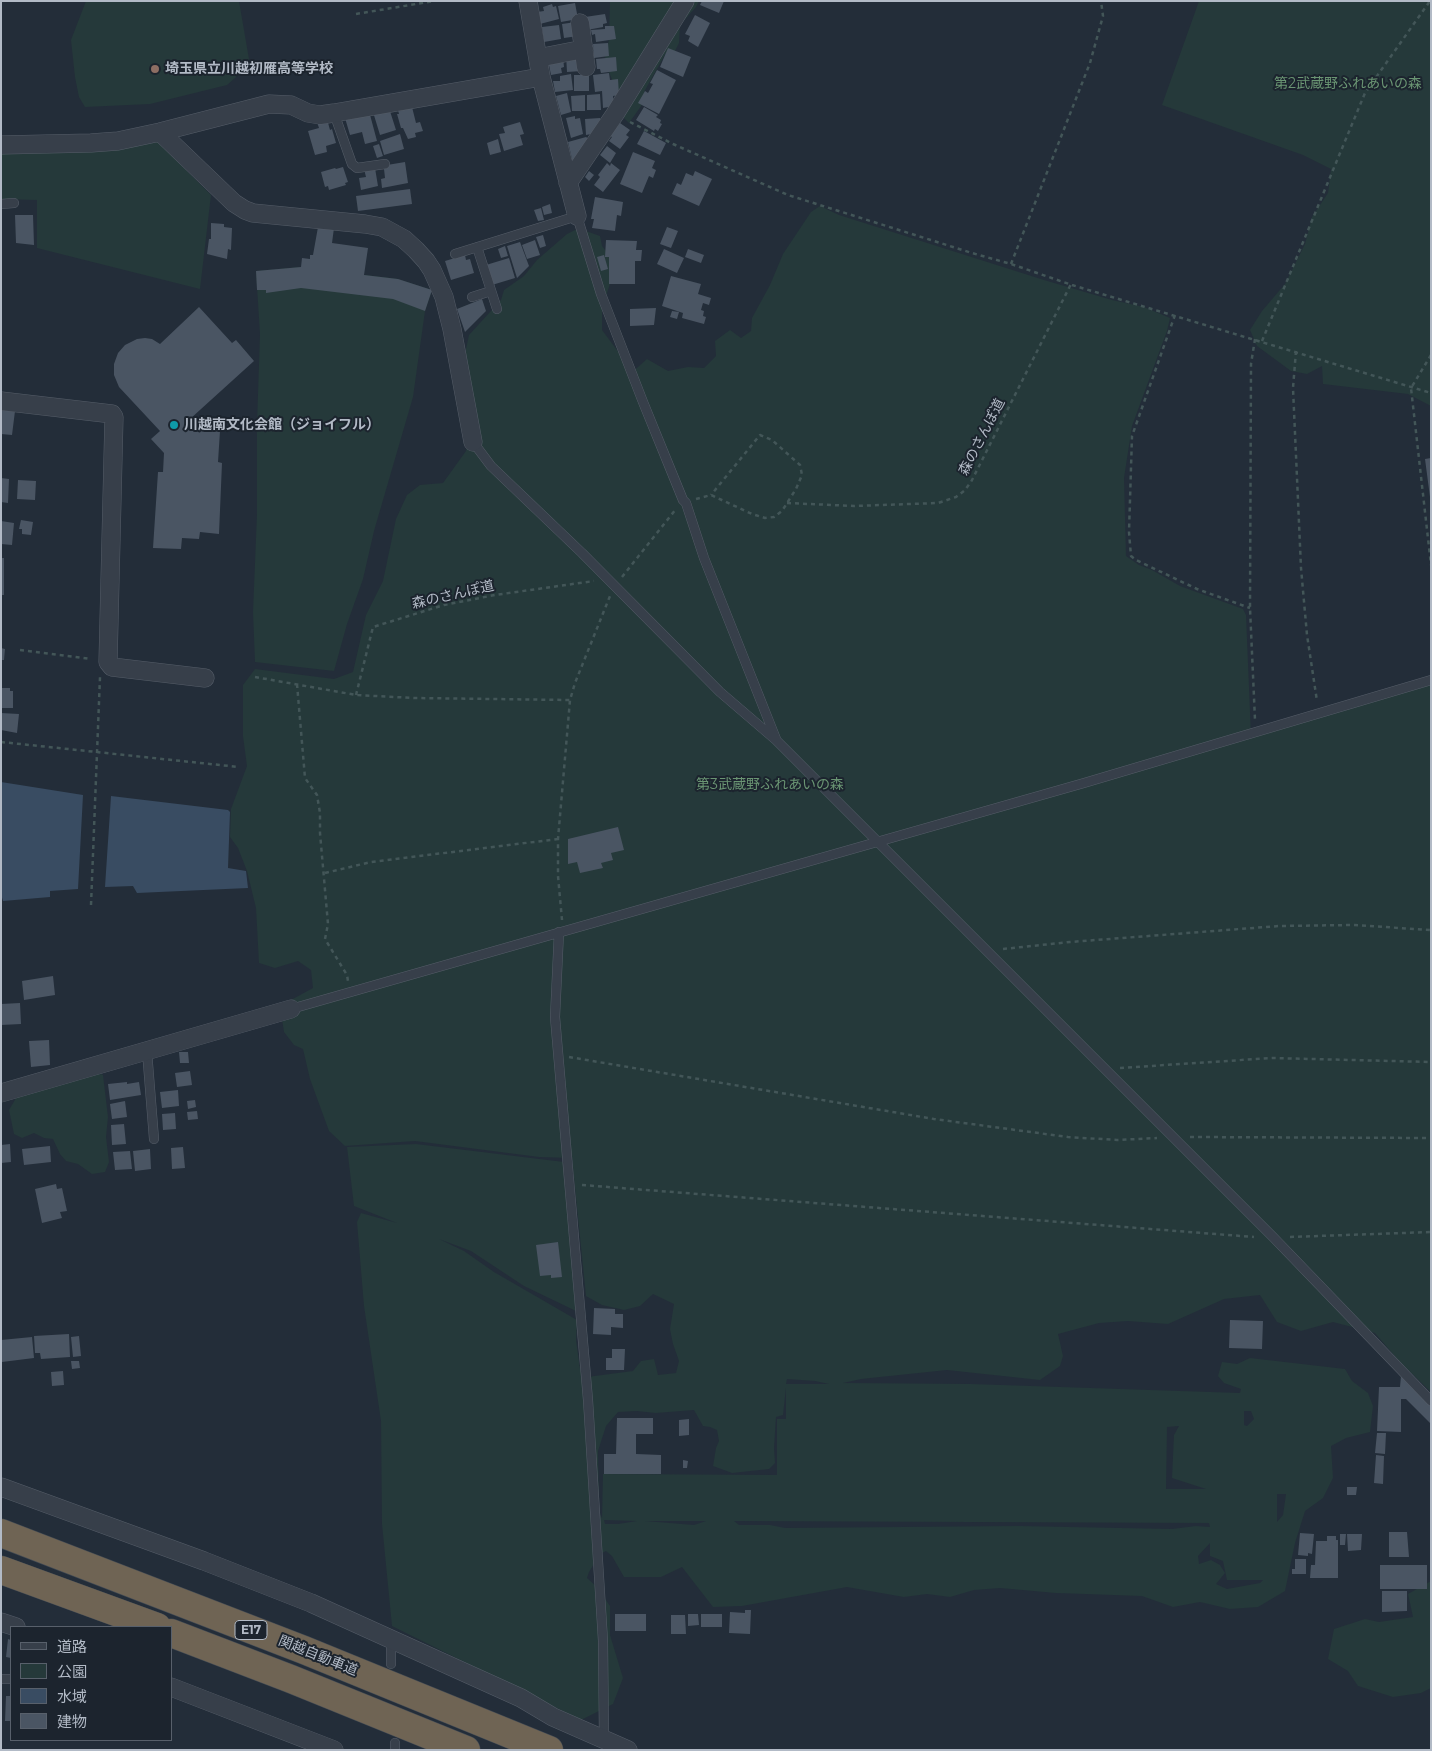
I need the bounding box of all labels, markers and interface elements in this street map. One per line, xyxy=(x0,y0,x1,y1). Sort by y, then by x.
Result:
place label: 埼玉県立川越初雁高等学校 xyxy=(165,61,333,77)
marker: 埼玉県立川越初雁高等学校 xyxy=(149,63,161,75)
park label: 第2武蔵野ふれあいの森 xyxy=(1274,76,1422,92)
street label: 森のさんぽ道 xyxy=(955,396,1009,478)
place label: 川越南文化会館（ジョイフル） xyxy=(184,417,380,433)
marker: 川越南文化会館（ジョイフル） xyxy=(168,419,180,431)
street label: 森のさんぽ道 xyxy=(410,577,496,613)
park label: 第3武蔵野ふれあいの森 xyxy=(696,777,844,793)
road number: E17 xyxy=(235,1620,267,1640)
legend xyxy=(10,1626,172,1741)
street label: 関越自動車道 xyxy=(276,1632,360,1680)
text: 道路 xyxy=(57,1637,87,1656)
text: 公園 xyxy=(57,1662,87,1681)
text: 水域 xyxy=(57,1687,87,1706)
text: 建物 xyxy=(57,1712,87,1731)

